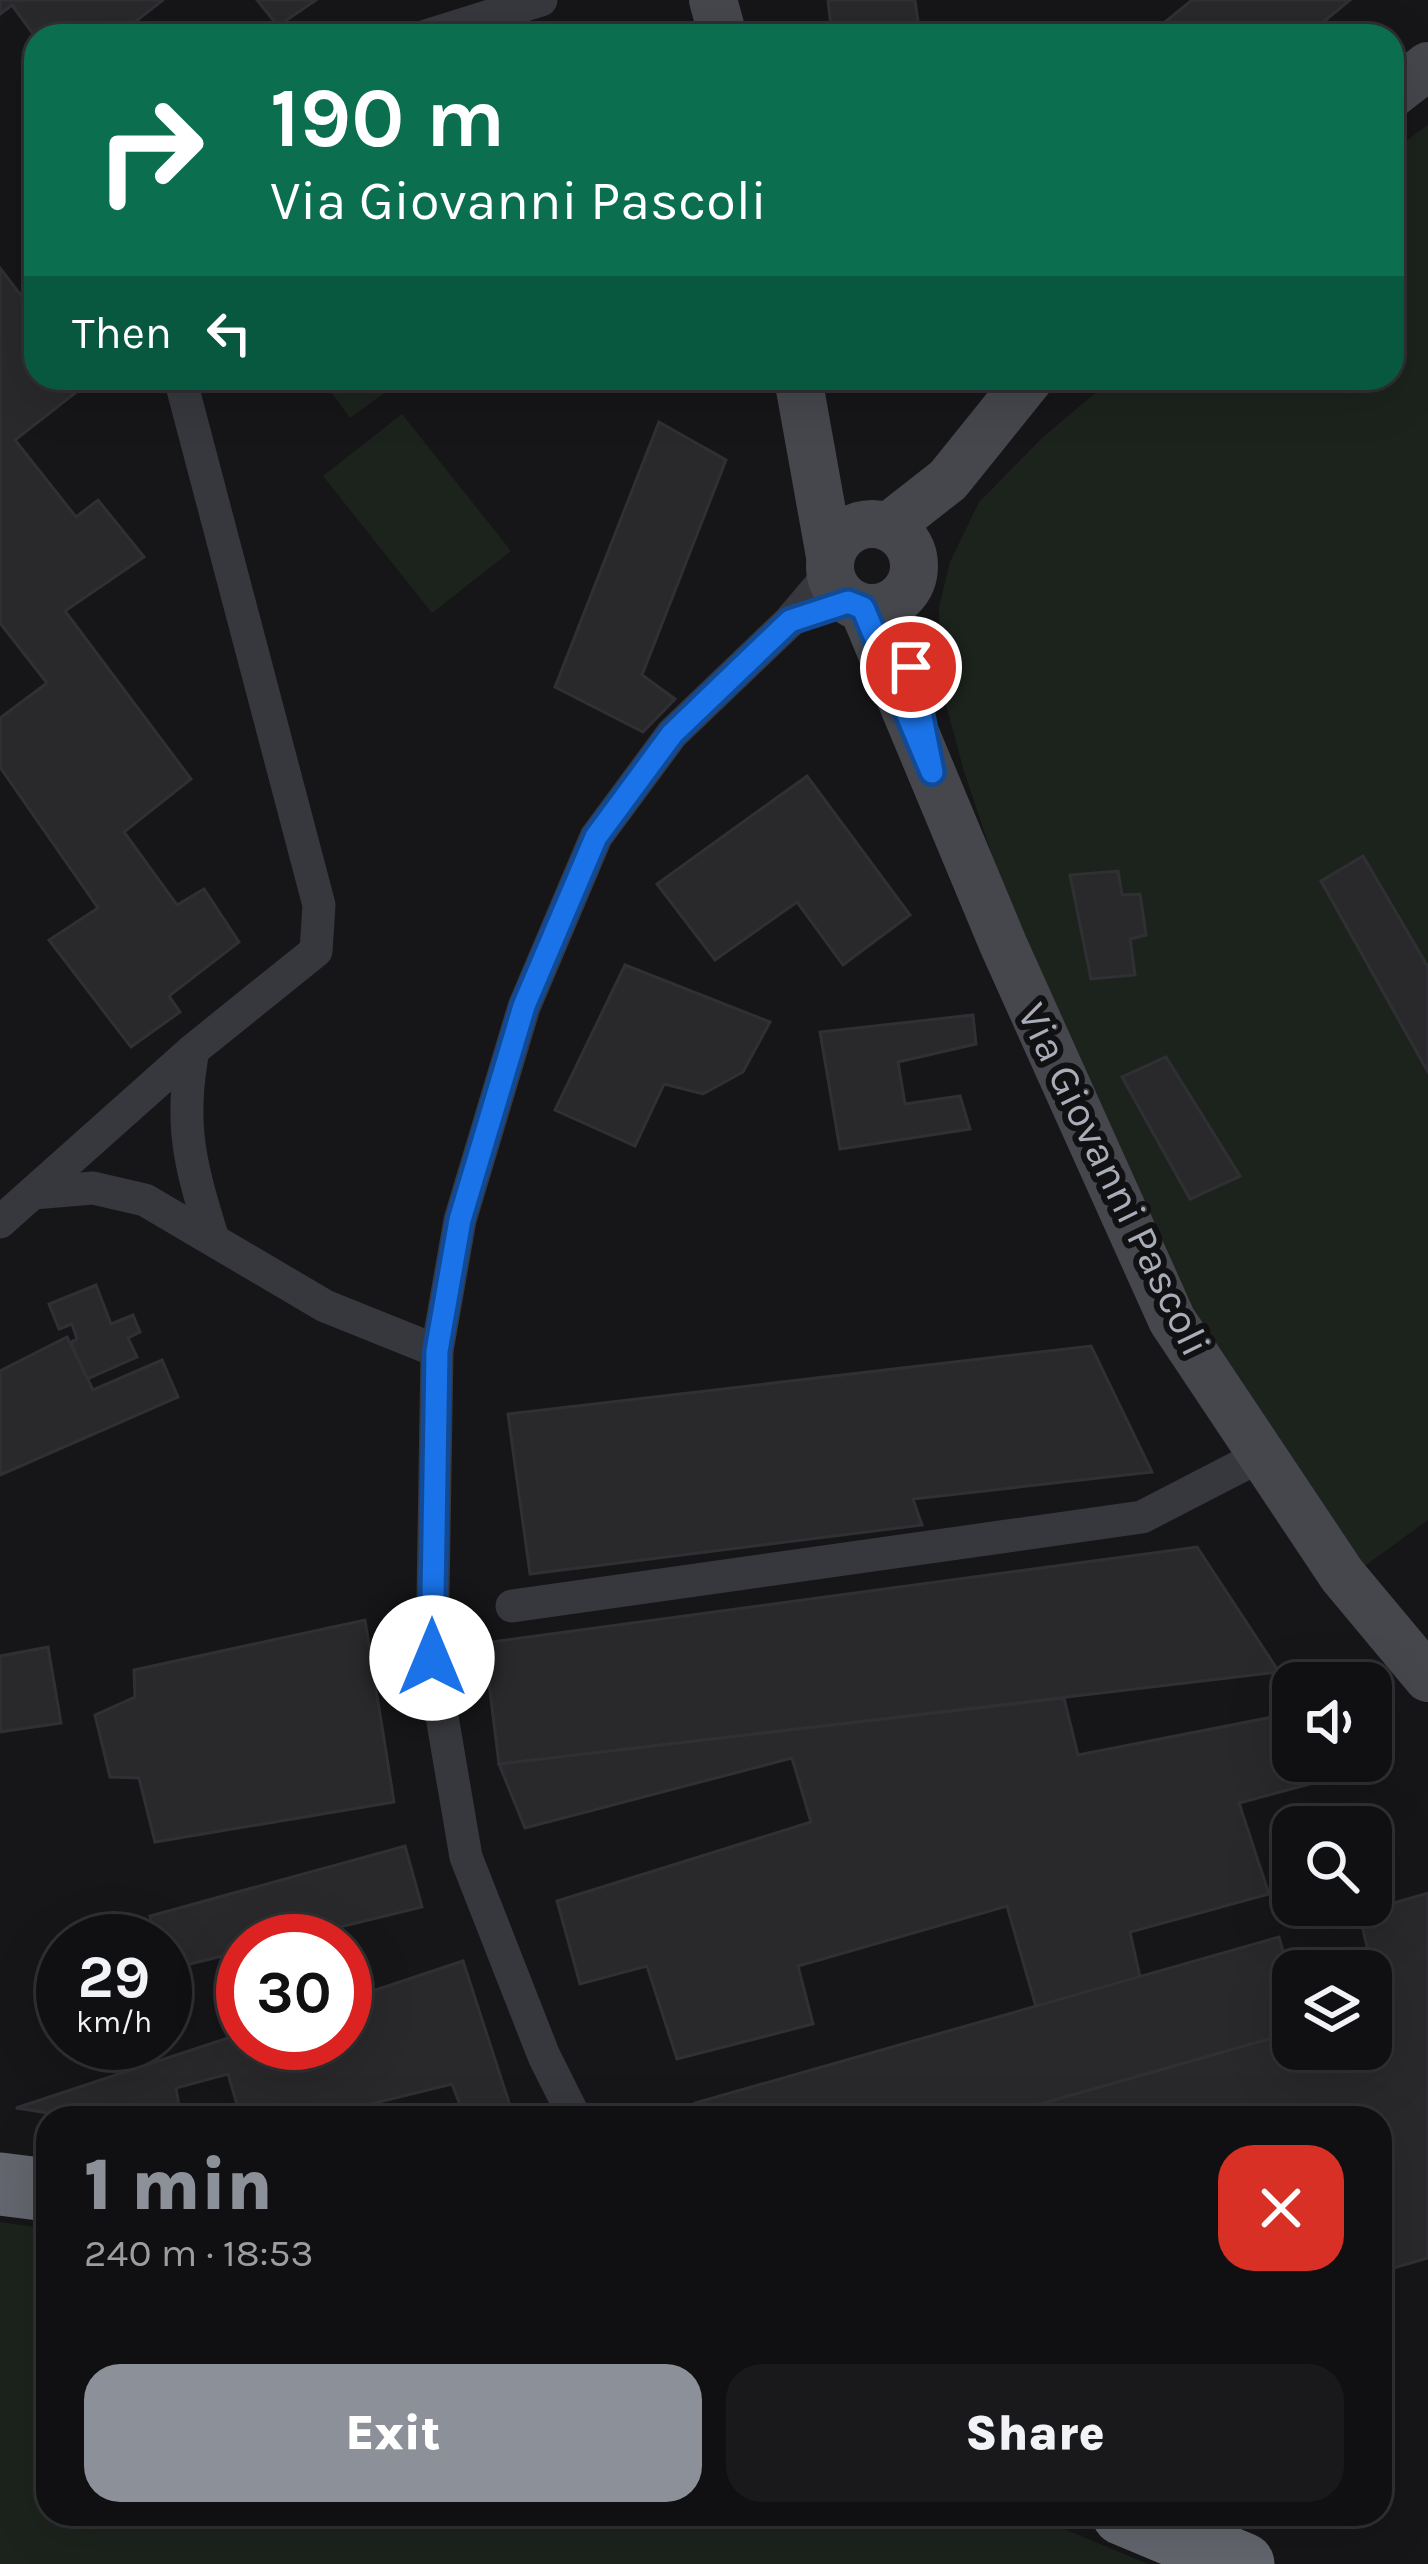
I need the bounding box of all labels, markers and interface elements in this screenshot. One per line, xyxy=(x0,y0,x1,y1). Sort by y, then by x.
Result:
text: 190 m xyxy=(270,69,505,167)
icon: right xyxy=(72,72,228,228)
text: Via Giovanni Pascoli xyxy=(270,169,767,233)
icon: left xyxy=(196,300,262,366)
text: Then xyxy=(72,307,172,359)
pin xyxy=(860,616,962,718)
icon: arrive xyxy=(878,634,944,700)
street label: Via Giovanni Pascoli xyxy=(1007,995,1221,1364)
position arrow xyxy=(369,1595,495,1721)
map controls xyxy=(1272,1662,1392,2070)
button: sound xyxy=(1272,1662,1392,1782)
button: search xyxy=(1272,1806,1392,1926)
speed limit sign: 30 xyxy=(216,1914,372,2070)
text: 29 xyxy=(78,1942,150,2012)
button: layers xyxy=(1272,1950,1392,2070)
text: km/h xyxy=(76,2004,152,2040)
text: 1 min xyxy=(84,2143,273,2227)
button: close xyxy=(1218,2145,1344,2271)
text: 240 m · 18:53 xyxy=(84,2230,314,2276)
button: Exit xyxy=(84,2364,702,2502)
button: Share xyxy=(726,2364,1344,2502)

